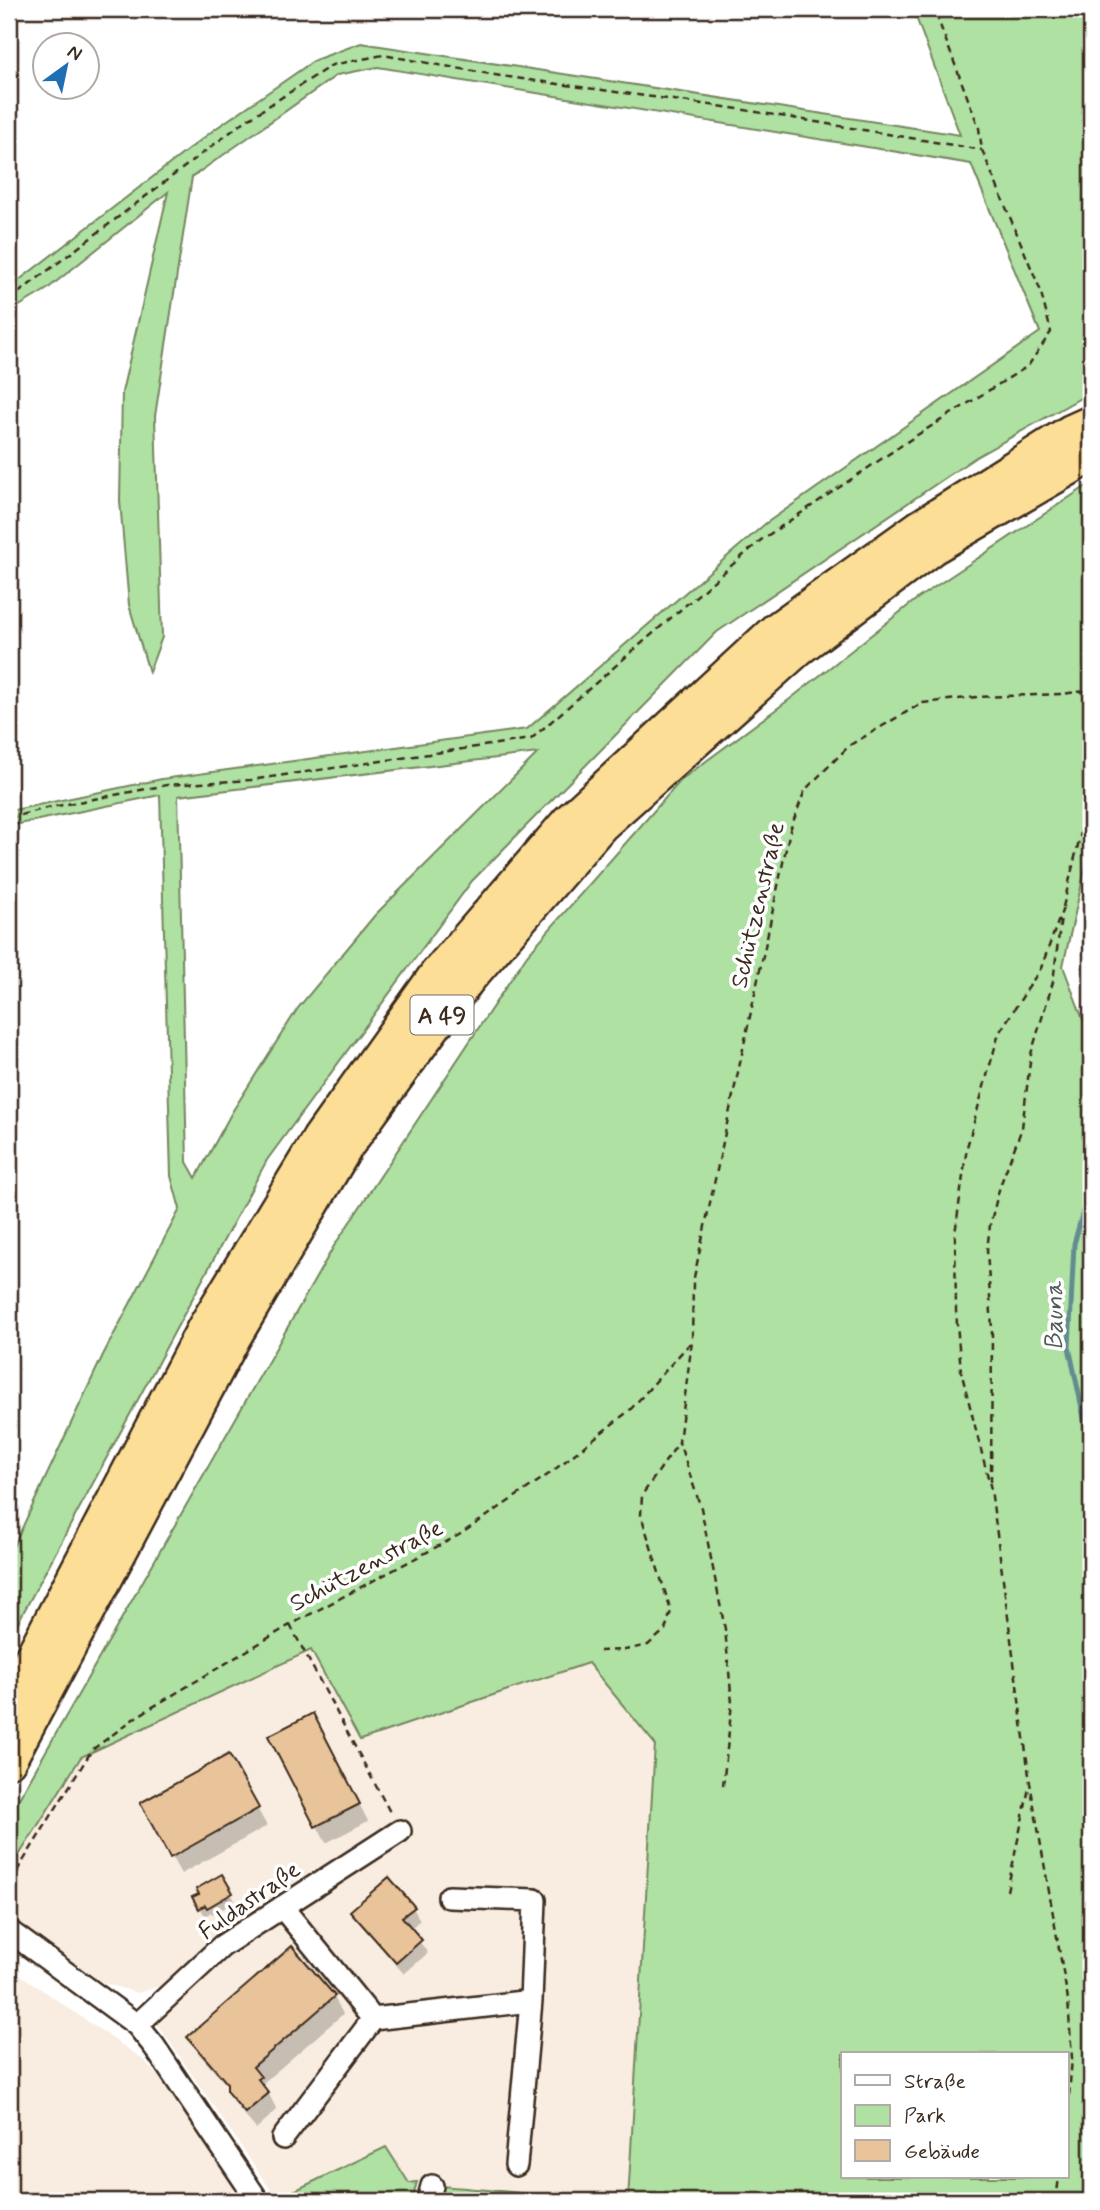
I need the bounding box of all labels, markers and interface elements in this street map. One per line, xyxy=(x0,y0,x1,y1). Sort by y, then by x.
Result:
north arrow xyxy=(32,32,102,102)
text: N xyxy=(62,39,87,67)
street label: Schützenstraße xyxy=(724,819,793,991)
road number: A 49 xyxy=(410,996,474,1034)
water label: Bauna xyxy=(1038,1280,1072,1350)
street label: Schützenstraße xyxy=(285,1513,449,1620)
street label: Fuldastraße xyxy=(193,1855,307,1948)
legend xyxy=(841,2052,1068,2178)
text: Straße xyxy=(904,2068,966,2096)
text: Park xyxy=(904,2102,946,2130)
text: Gebäude xyxy=(904,2138,980,2166)

